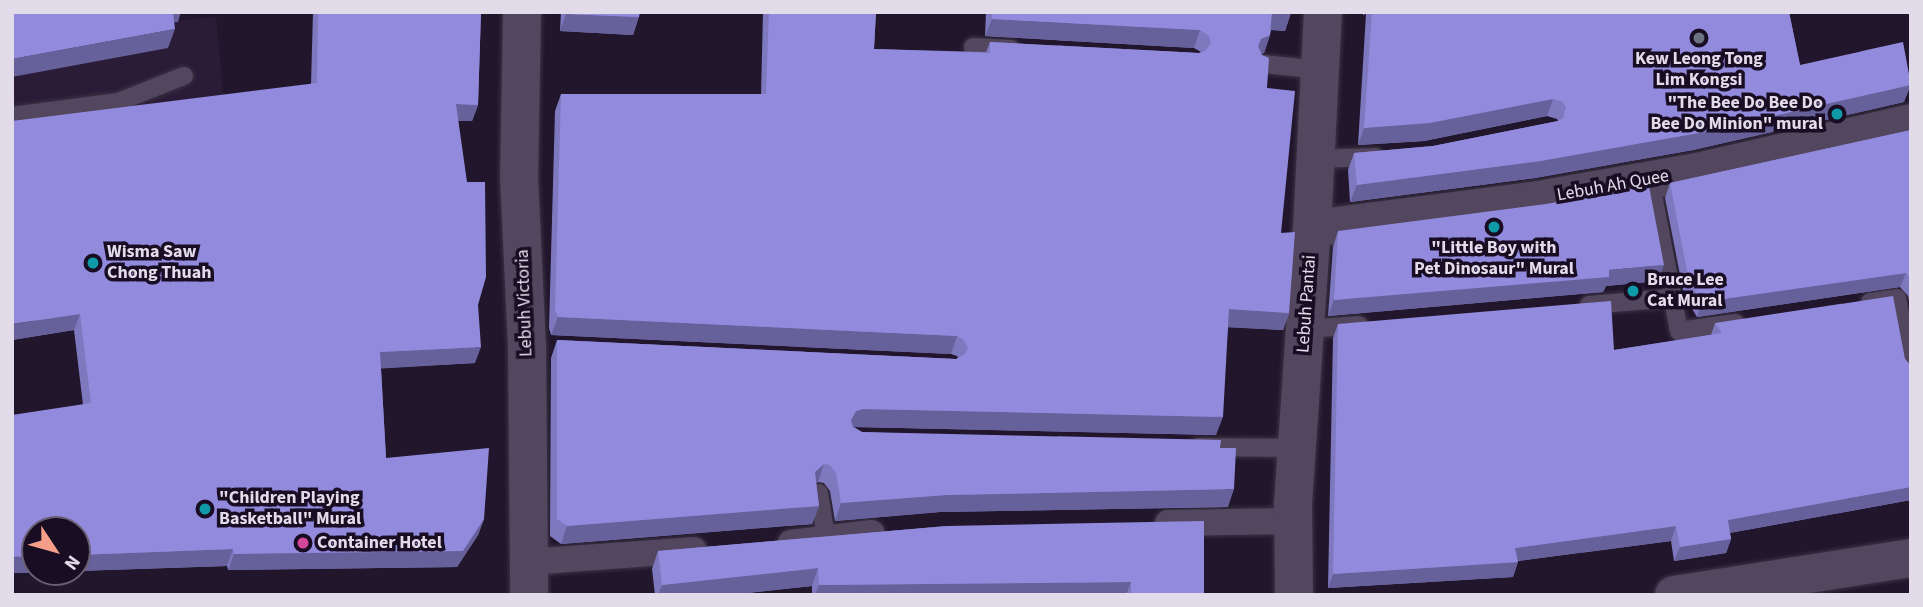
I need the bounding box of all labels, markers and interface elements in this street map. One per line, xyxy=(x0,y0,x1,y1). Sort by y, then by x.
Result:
marker: Kew Leong Tong Lim Kongsi xyxy=(1691,30,1707,46)
place label: Kew Leong Tong Lim Kongsi xyxy=(1635,49,1763,92)
place label: "The Bee Do Bee Do Bee Do Minion" mural xyxy=(1650,93,1823,136)
marker: "The Bee Do Bee Do Bee Do Minion" mural xyxy=(1829,106,1845,122)
street label: Lebuh Ah Quee xyxy=(1555,166,1671,206)
marker: "Little Boy with Pet Dinosaur" Mural xyxy=(1486,219,1502,235)
place label: "Little Boy with Pet Dinosaur" Mural xyxy=(1414,238,1574,280)
place label: Wisma Saw Chong Thuah xyxy=(107,242,212,284)
street label: Lebuh Victoria xyxy=(512,249,538,357)
street label: Lebuh Pantai xyxy=(1293,254,1321,354)
marker: Wisma Saw Chong Thuah xyxy=(85,255,101,271)
place label: Bruce Lee Cat Mural xyxy=(1647,270,1724,312)
marker: Bruce Lee Cat Mural xyxy=(1625,283,1641,299)
place label: "Children Playing Basketball" Mural xyxy=(219,488,361,530)
marker: "Children Playing Basketball" Mural xyxy=(197,501,213,517)
north arrow xyxy=(21,516,91,586)
place label: Container Hotel xyxy=(317,532,442,554)
marker: Container Hotel xyxy=(295,535,311,551)
text: N xyxy=(57,549,86,576)

